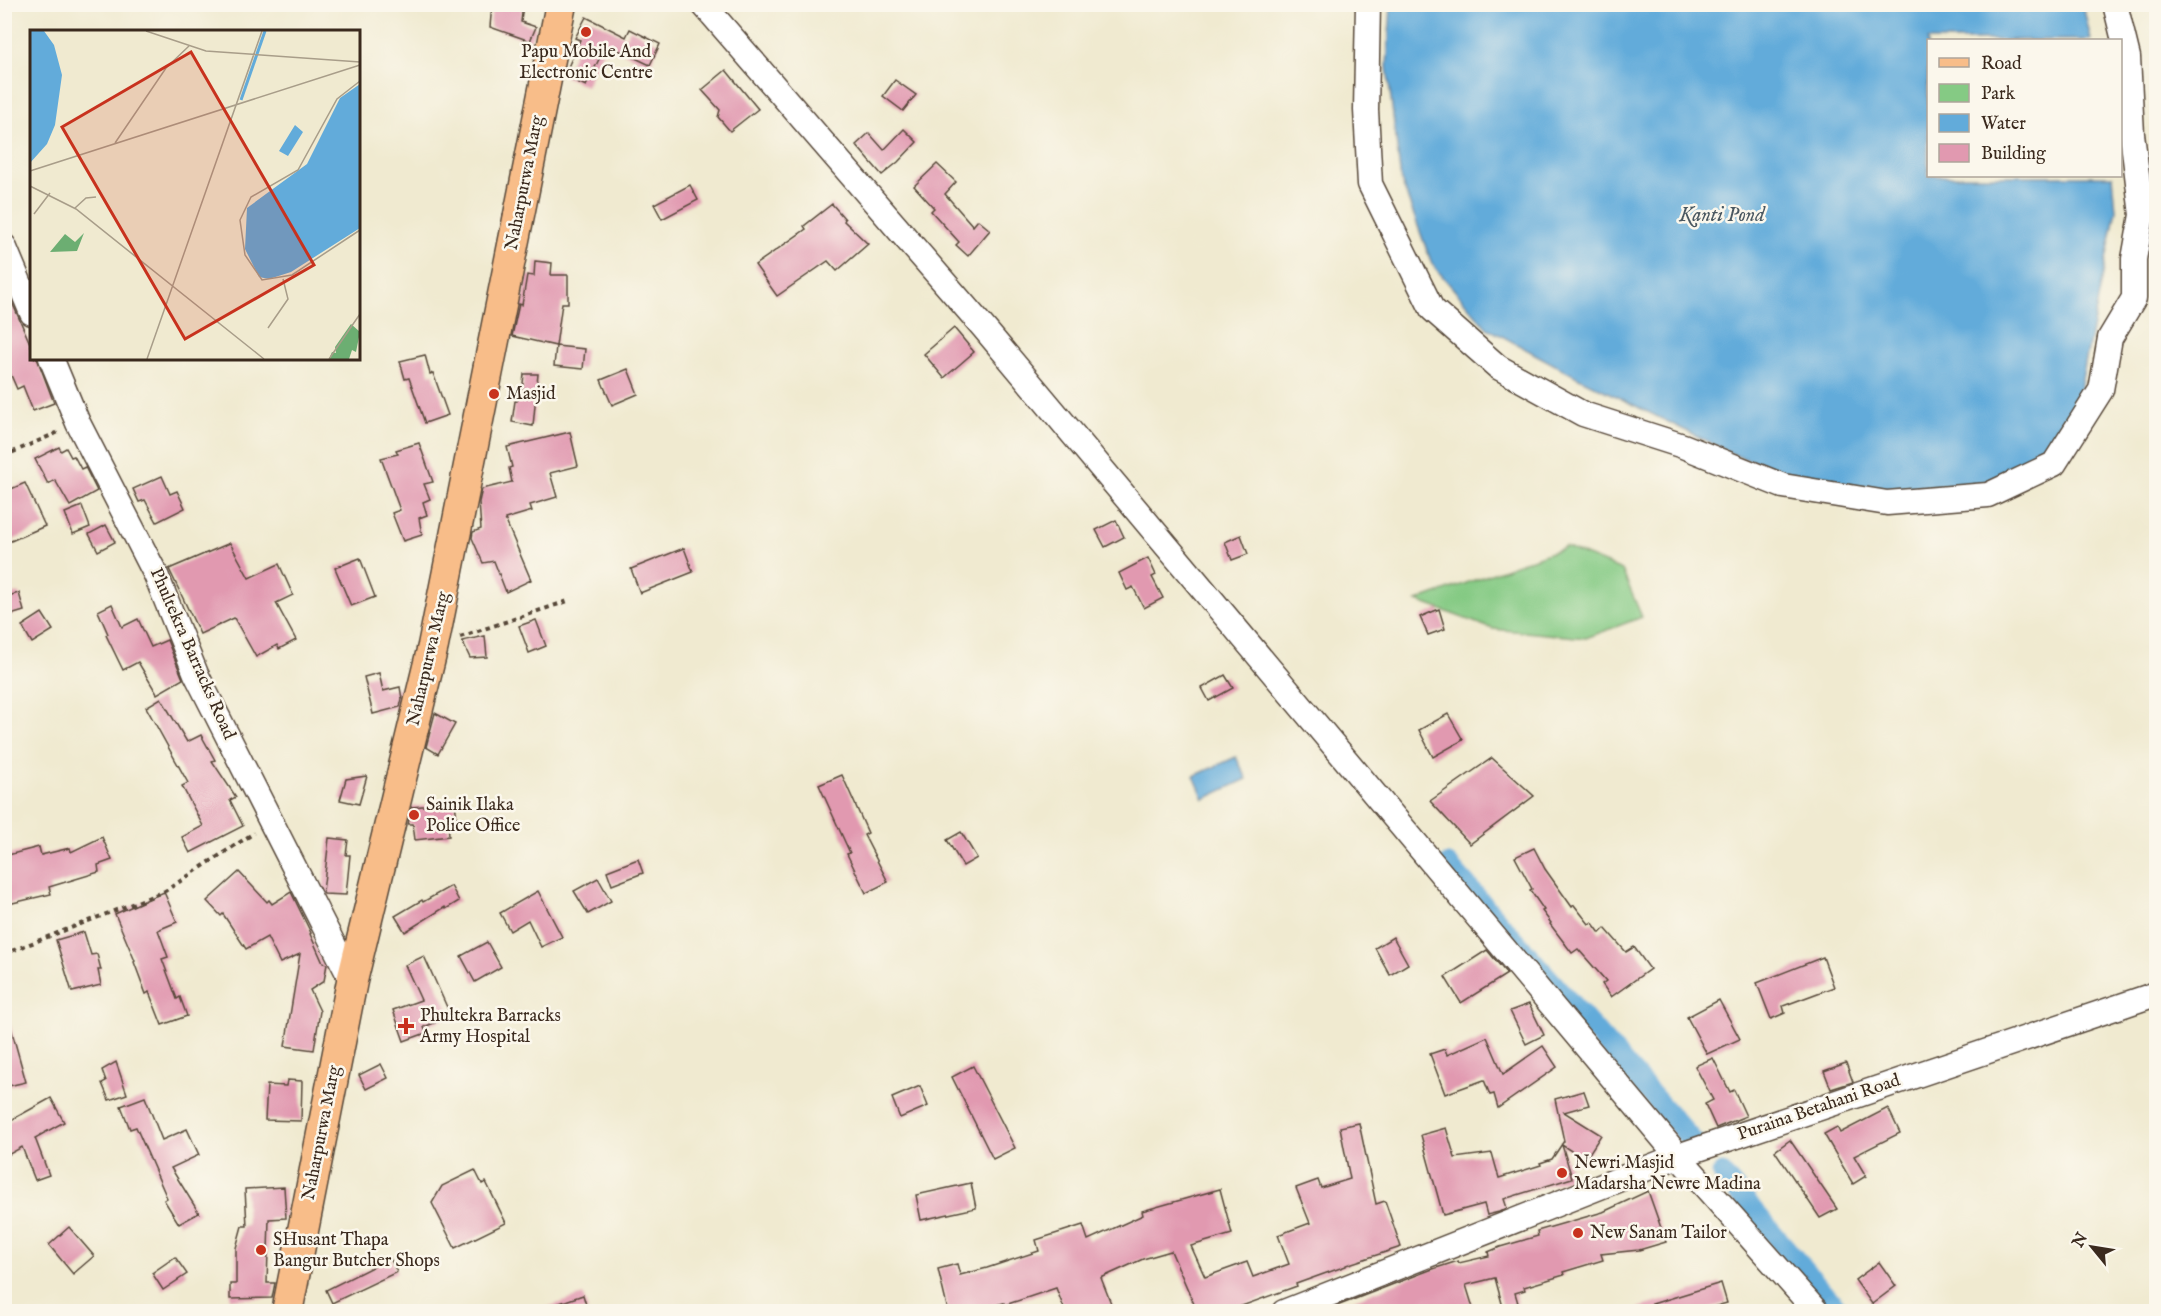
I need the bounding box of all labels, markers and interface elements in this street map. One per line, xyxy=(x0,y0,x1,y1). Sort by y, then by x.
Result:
marker: Papu Mobile And Electronic Centre xyxy=(579,25,593,39)
inset map xyxy=(30,30,360,360)
legend xyxy=(1927,39,2122,177)
place label: Papu Mobile And Electronic Centre xyxy=(519,41,653,85)
text: Road xyxy=(1981,53,2022,76)
text: Park xyxy=(1981,83,2016,106)
street label: Naharpurwa Marg xyxy=(501,113,549,252)
text: Water xyxy=(1981,113,2026,136)
text: Building xyxy=(1981,143,2046,166)
water label: Kanti Pond xyxy=(1678,203,1766,228)
place label: Masjid xyxy=(506,383,556,406)
marker: Masjid xyxy=(487,387,501,401)
street label: Phultekra Barracks Road xyxy=(144,565,240,744)
street label: Naharpurwa Marg xyxy=(402,589,456,728)
place label: Sainik Ilaka Police Office xyxy=(426,794,520,838)
marker: Sainik Ilaka Police Office xyxy=(407,808,421,822)
place label: Phultekra Barracks Army Hospital xyxy=(419,1005,561,1049)
marker: Phultekra Barracks Army Hospital xyxy=(397,1017,415,1035)
street label: Naharpurwa Marg xyxy=(298,1063,346,1202)
street label: Puraina Betahani Road xyxy=(1735,1069,1904,1147)
place label: Newri Masjid Madarsha Newre Madina xyxy=(1574,1152,1761,1196)
marker: Newri Masjid Madarsha Newre Madina xyxy=(1555,1166,1569,1180)
north arrow xyxy=(2062,1217,2122,1277)
place label: New Sanam Tailor xyxy=(1590,1222,1727,1245)
marker: New Sanam Tailor xyxy=(1571,1226,1585,1240)
place label: SHusant Thapa Bangur Butcher Shops xyxy=(273,1229,440,1273)
text: N xyxy=(2068,1229,2093,1252)
marker: SHusant Thapa Bangur Butcher Shops xyxy=(254,1243,268,1257)

